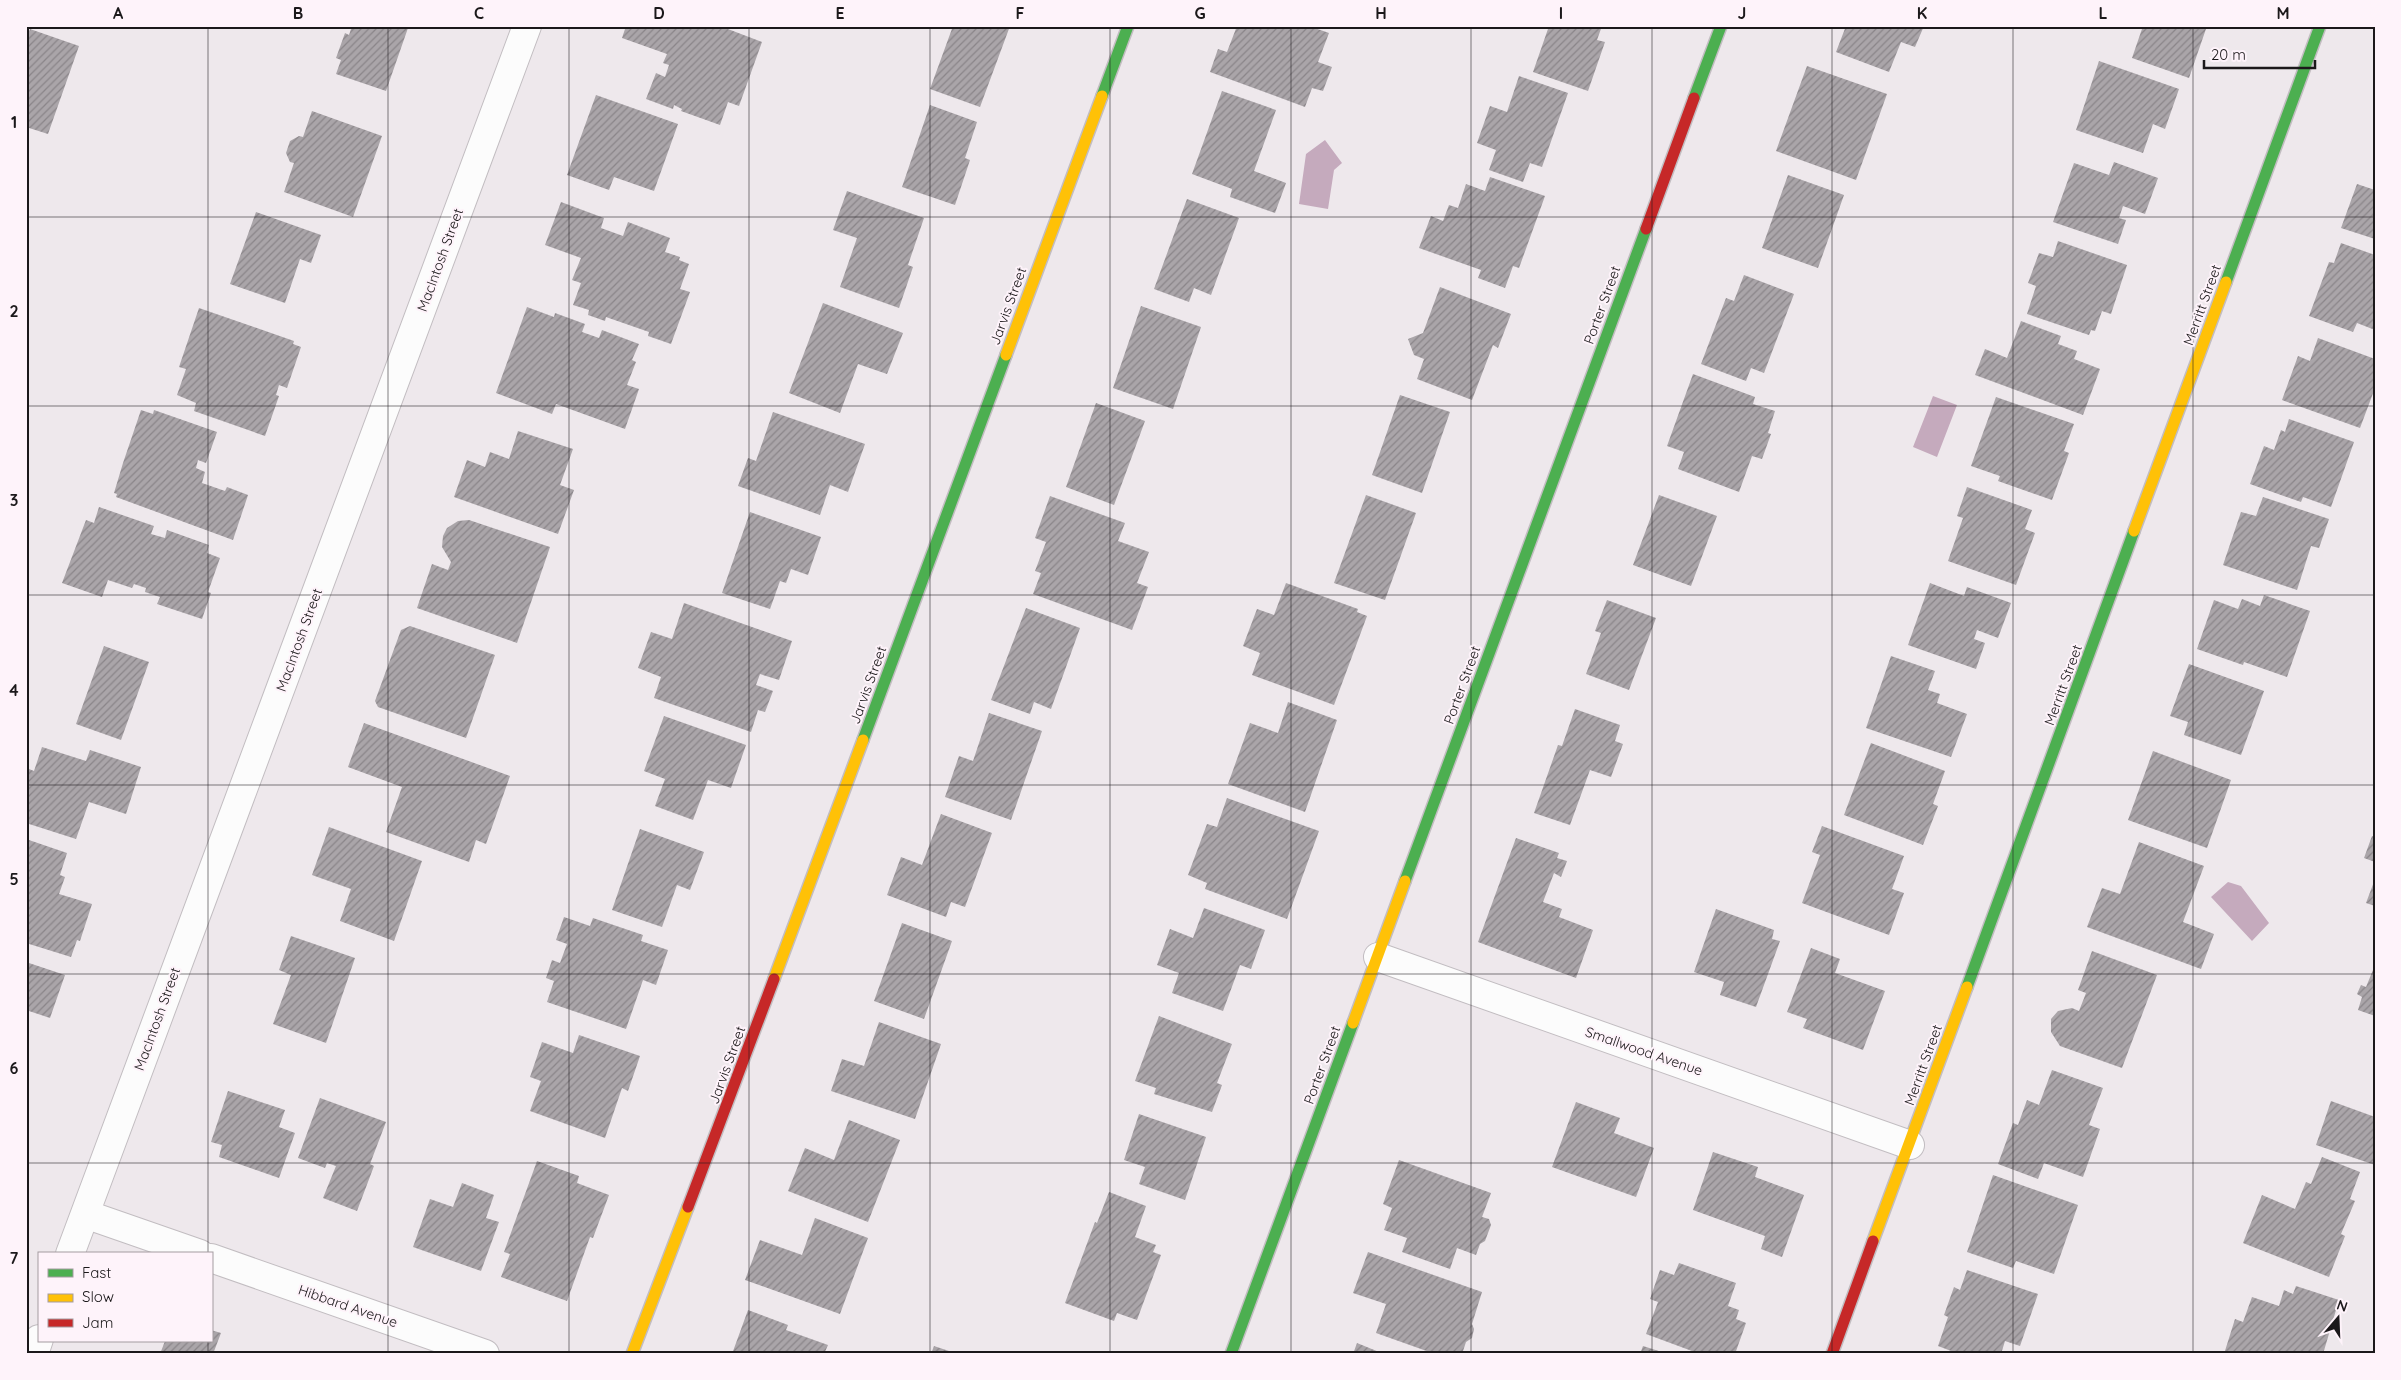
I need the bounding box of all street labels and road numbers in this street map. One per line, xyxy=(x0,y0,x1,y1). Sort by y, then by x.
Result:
street label: MacIntosh Street xyxy=(413,206,467,314)
street label: Merritt Street xyxy=(2179,262,2225,348)
street label: Porter Street xyxy=(1579,263,1625,347)
street label: Jarvis Street xyxy=(986,264,1031,347)
street label: MacIntosh Street xyxy=(272,586,326,694)
street label: Merritt Street xyxy=(2040,642,2086,728)
street label: Jarvis Street xyxy=(846,643,891,726)
street label: Porter Street xyxy=(1439,643,1485,727)
street label: MacIntosh Street xyxy=(130,965,184,1073)
street label: Smallwood Avenue xyxy=(1583,1022,1705,1080)
street label: Merritt Street xyxy=(1900,1022,1946,1108)
street label: Jarvis Street xyxy=(705,1023,750,1106)
street label: Porter Street xyxy=(1299,1023,1345,1107)
street label: Hibbard Avenue xyxy=(296,1281,400,1331)

